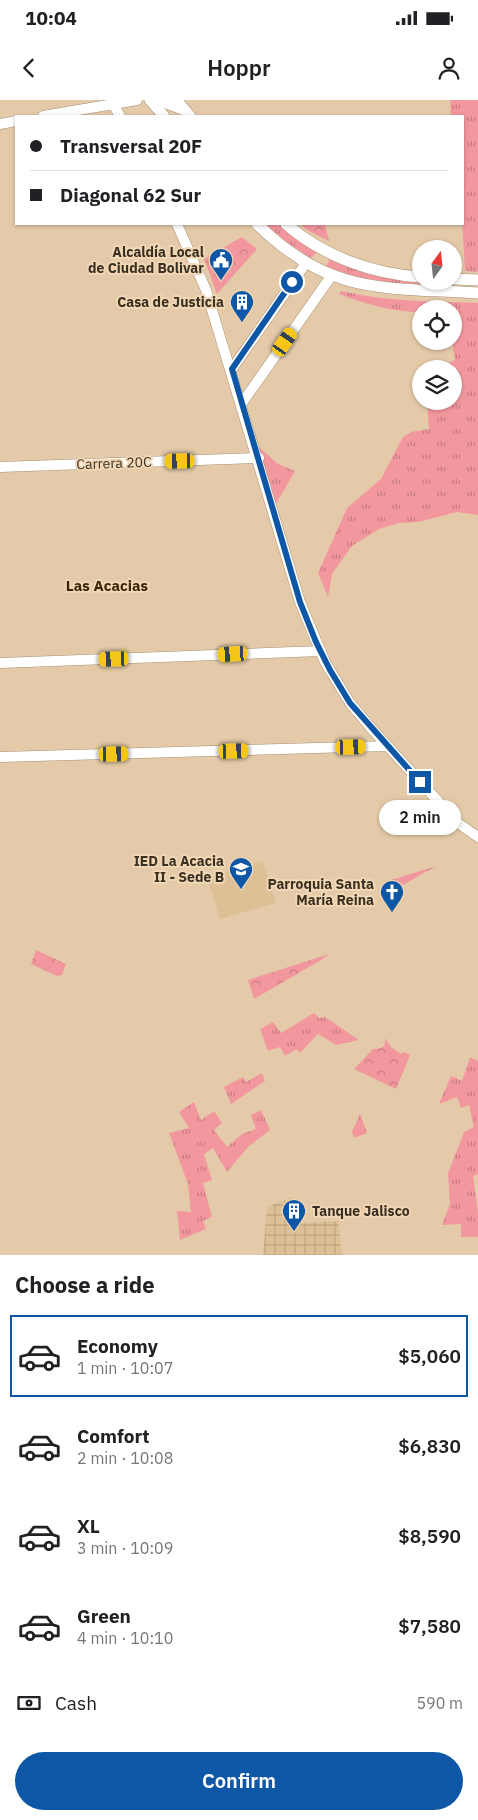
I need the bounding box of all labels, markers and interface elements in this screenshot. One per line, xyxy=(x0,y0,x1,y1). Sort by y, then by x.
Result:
text: 10:04 xyxy=(25,6,77,30)
text: Hoppr xyxy=(207,53,271,82)
icon: back xyxy=(15,54,43,82)
icon: person xyxy=(435,54,463,82)
text: Transversal 20F xyxy=(60,134,202,158)
text: Diagonal 62 Sur xyxy=(60,183,201,207)
north arrow xyxy=(412,240,462,290)
map controls xyxy=(412,240,462,410)
place label: Alcaldía Local de Ciudad Bolivar xyxy=(88,243,204,277)
public building icon: Alcaldía Local de Ciudad Bolivar xyxy=(208,247,234,281)
route start xyxy=(281,271,303,293)
building icon: Casa de Justicia xyxy=(229,289,255,323)
place label: Casa de Justicia xyxy=(117,293,224,311)
button: locate xyxy=(412,300,462,350)
car xyxy=(270,325,299,359)
button: layers xyxy=(412,360,462,410)
street label: Carrera 20C xyxy=(76,453,152,473)
car xyxy=(164,453,195,469)
district label: Las Acacias xyxy=(66,576,149,595)
car xyxy=(217,646,248,662)
car xyxy=(98,651,129,667)
car xyxy=(335,739,366,755)
car xyxy=(218,743,249,759)
car xyxy=(98,746,129,762)
route end xyxy=(409,771,431,793)
callout: 2 min xyxy=(379,800,461,834)
text: 2 min xyxy=(399,807,441,827)
place label: IED La Acacia II - Sede B xyxy=(134,852,224,886)
school or university icon: IED La Acacia II - Sede B xyxy=(228,856,254,890)
place label: Parroquia Santa María Reina xyxy=(267,875,374,909)
church icon: Parroquia Santa María Reina xyxy=(379,879,405,913)
building icon: Tanque Jalisco xyxy=(281,1198,307,1232)
place label: Tanque Jalisco xyxy=(312,1202,410,1220)
text: Choose a ride xyxy=(15,1270,155,1299)
icon: car xyxy=(17,1334,62,1379)
text: Economy xyxy=(77,1334,158,1358)
text: $5,060 xyxy=(398,1344,461,1368)
text: 1 min · 10:07 xyxy=(77,1358,173,1378)
icon: car xyxy=(17,1424,62,1469)
text: Comfort xyxy=(77,1424,150,1448)
text: $6,830 xyxy=(398,1434,461,1458)
text: 2 min · 10:08 xyxy=(77,1448,173,1468)
icon: car xyxy=(17,1514,62,1559)
text: XL xyxy=(77,1514,100,1538)
text: $8,590 xyxy=(398,1524,461,1548)
text: 3 min · 10:09 xyxy=(77,1538,173,1558)
icon: car xyxy=(17,1604,62,1649)
text: Green xyxy=(77,1604,131,1628)
text: $7,580 xyxy=(398,1614,461,1638)
text: 4 min · 10:10 xyxy=(77,1628,173,1648)
icon: cash xyxy=(15,1689,43,1717)
text: Cash xyxy=(55,1691,97,1715)
text: 590 m xyxy=(416,1693,463,1713)
button: Confirm xyxy=(15,1752,463,1810)

